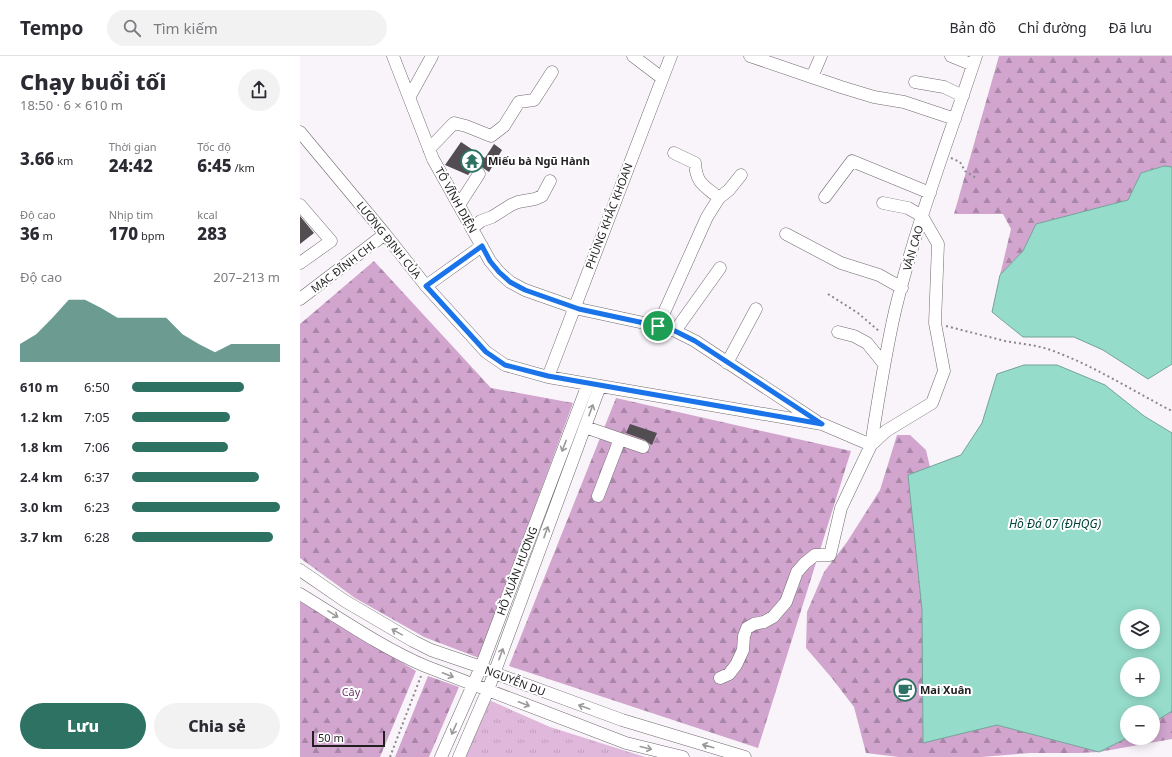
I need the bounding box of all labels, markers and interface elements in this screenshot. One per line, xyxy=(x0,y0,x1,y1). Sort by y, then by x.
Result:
search box xyxy=(107,10,387,46)
text: Tempo xyxy=(20,15,83,41)
icon: search xyxy=(121,17,143,39)
text: Tìm kiếm xyxy=(153,18,218,38)
text: Bản đồ xyxy=(950,18,996,37)
text: Chỉ đường xyxy=(1018,18,1087,37)
text: Đã lưu xyxy=(1109,18,1152,37)
text: Chạy buổi tối xyxy=(20,66,166,96)
button: share xyxy=(238,69,280,111)
text: 18:50 · 6 × 610 m xyxy=(20,96,123,114)
text: Thời gian xyxy=(109,139,157,154)
text: Tốc độ xyxy=(197,139,231,154)
text: 3.66 xyxy=(20,147,54,170)
temple icon: Miếu bà Ngũ Hành xyxy=(459,148,485,174)
text: km xyxy=(54,153,73,168)
place label: Miếu bà Ngũ Hành xyxy=(488,153,590,168)
text: 24:42 xyxy=(109,154,153,177)
text: 6:45 xyxy=(197,154,232,177)
text: /km xyxy=(232,160,255,175)
street label: PHÙNG KHẮC KHOAN xyxy=(581,161,636,271)
street label: TÔ VĨNH DIỆN xyxy=(432,164,481,235)
street label: LƯƠNG ĐỊNH CỦA xyxy=(354,198,426,282)
text: Độ cao xyxy=(20,207,56,222)
text: Nhịp tim xyxy=(109,207,153,222)
text: kcal xyxy=(197,207,218,222)
text: 36 xyxy=(20,222,40,245)
text: 170 xyxy=(109,222,138,245)
text: 283 xyxy=(197,222,227,245)
street label: VĂN CAO xyxy=(899,223,926,272)
text: m xyxy=(40,228,53,243)
text: bpm xyxy=(138,228,165,243)
street label: MẠC ĐĨNH CHI xyxy=(308,237,378,296)
text: Độ cao xyxy=(20,268,62,286)
text: 207–213 m xyxy=(213,268,280,286)
pin xyxy=(641,309,675,343)
icon: arrive xyxy=(647,315,669,337)
text: 610 m xyxy=(20,378,58,396)
text: 6:50 xyxy=(84,378,110,396)
one-way arrow xyxy=(588,405,596,417)
text: 1.2 km xyxy=(20,408,63,426)
text: 7:05 xyxy=(84,408,110,426)
text: 1.8 km xyxy=(20,438,63,456)
text: 7:06 xyxy=(84,438,110,456)
one-way arrow xyxy=(560,440,568,452)
text: 2.4 km xyxy=(20,468,63,486)
text: 6:37 xyxy=(84,468,110,486)
text: 3.0 km xyxy=(20,498,63,516)
text: 6:23 xyxy=(84,498,110,516)
water label: Hồ Đá 07 (ĐHQG) xyxy=(1009,515,1101,532)
street label: HỒ XUÂN HƯƠNG xyxy=(493,524,540,617)
one-way arrow xyxy=(543,526,551,538)
text: 3.7 km xyxy=(20,528,63,546)
text: 6:28 xyxy=(84,528,110,546)
map controls xyxy=(1120,609,1160,745)
button: layers xyxy=(1120,609,1160,649)
one-way arrow xyxy=(327,611,339,619)
one-way arrow xyxy=(391,627,403,635)
one-way arrow xyxy=(498,648,506,660)
button: + xyxy=(1120,657,1160,697)
street label: NGUYỄN DU xyxy=(483,662,548,699)
one-way arrow xyxy=(441,671,453,679)
cafe icon: Mai Xuân xyxy=(892,677,918,703)
place label: Mai Xuân xyxy=(920,682,971,697)
park label: Cây xyxy=(342,684,361,699)
one-way arrow xyxy=(518,701,530,709)
one-way arrow xyxy=(579,702,591,710)
button: Lưu xyxy=(20,703,146,749)
button: Chia sẻ xyxy=(154,703,280,749)
button: − xyxy=(1120,705,1160,745)
one-way arrow xyxy=(450,722,457,734)
scale bar xyxy=(312,729,385,748)
text: 50 m xyxy=(318,730,344,745)
one-way arrow xyxy=(702,742,715,749)
one-way arrow xyxy=(640,745,653,752)

